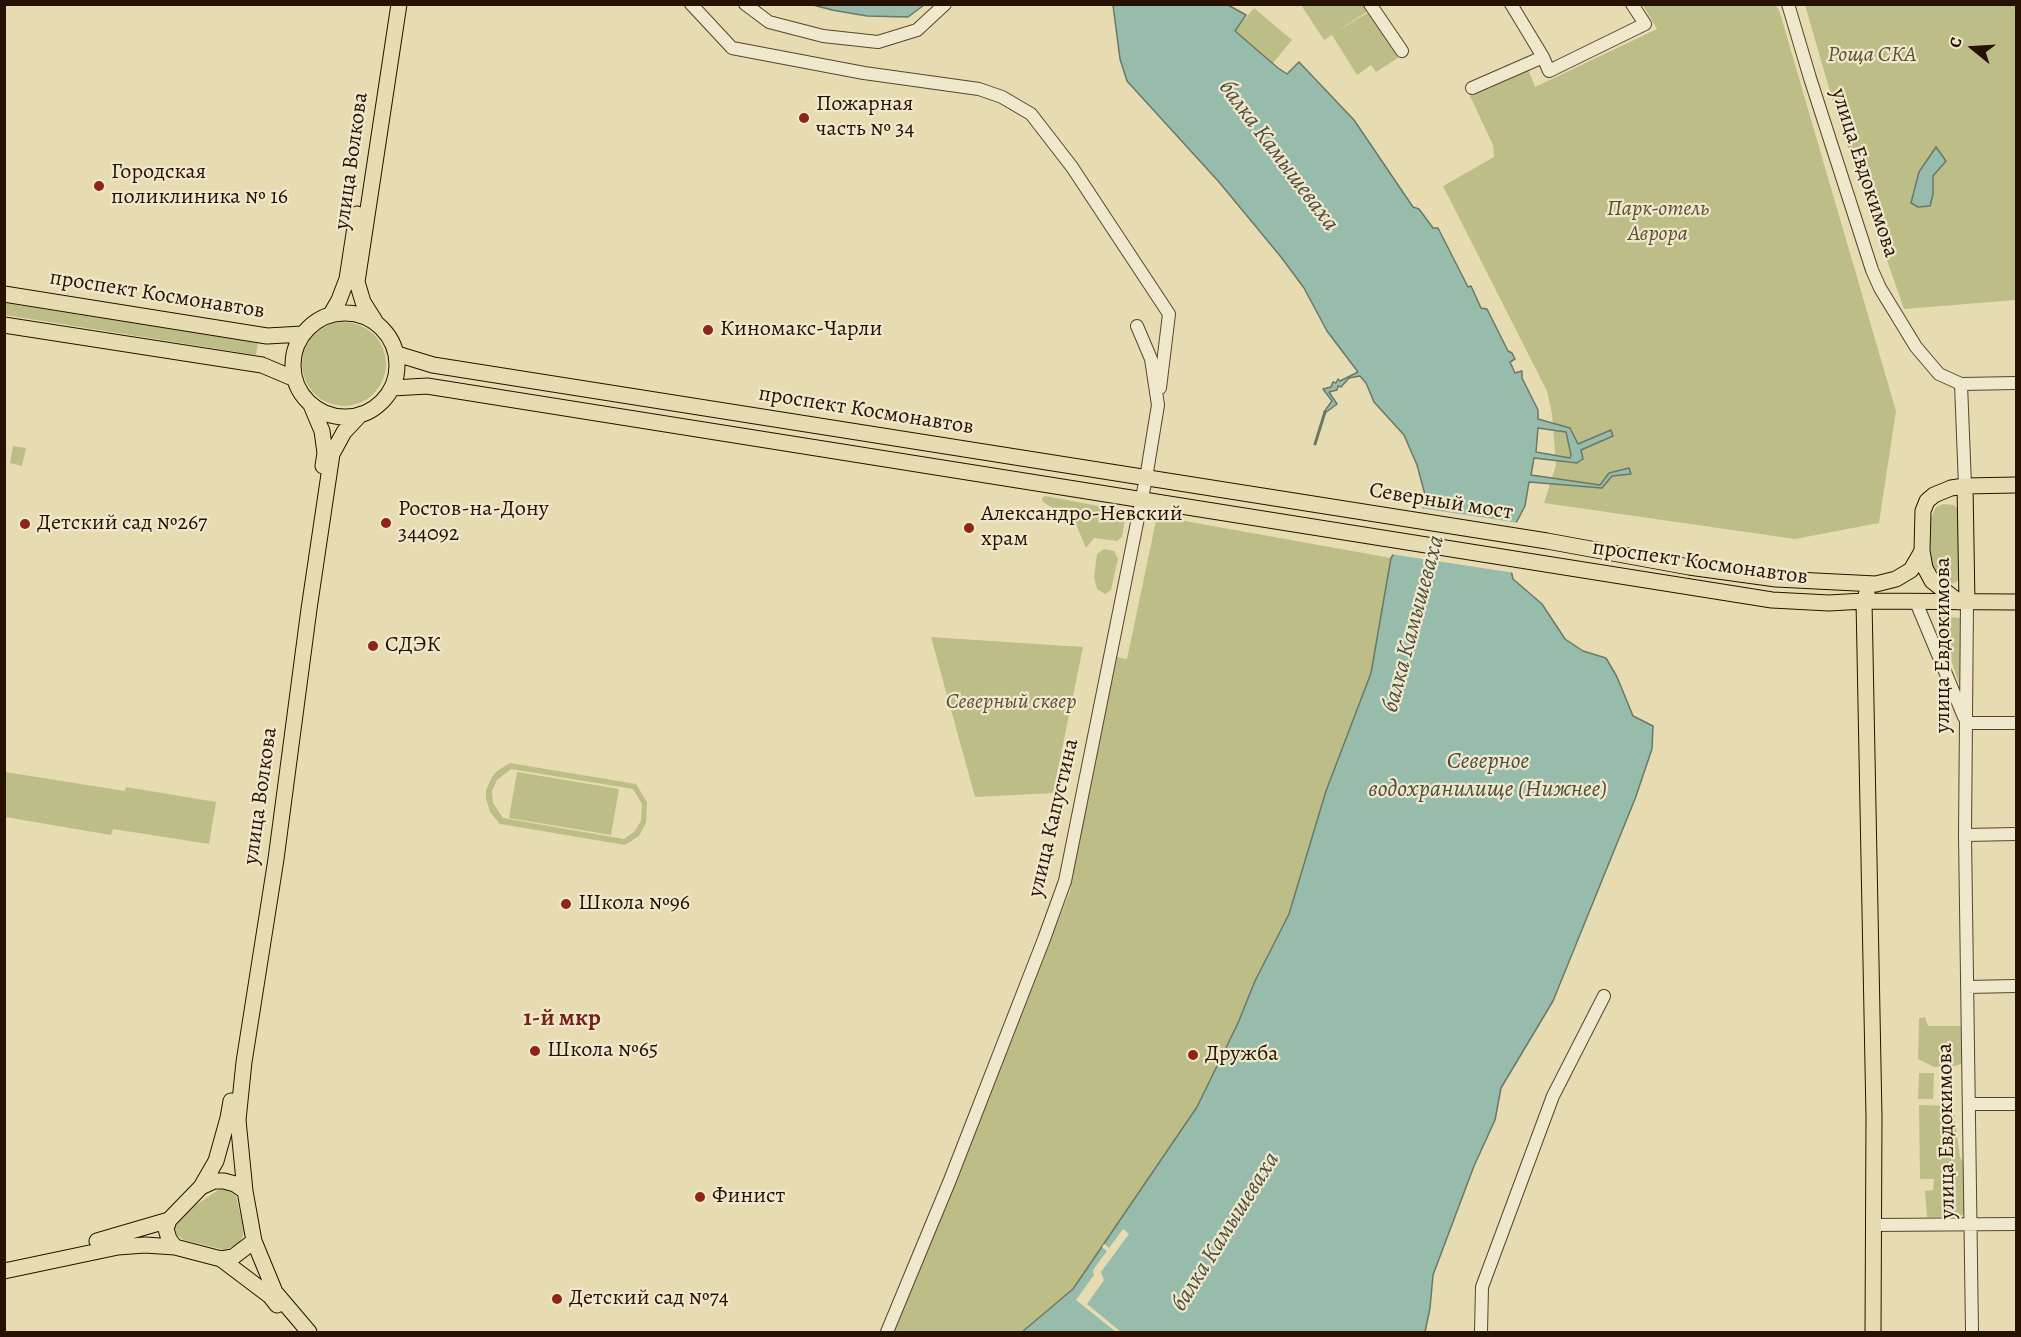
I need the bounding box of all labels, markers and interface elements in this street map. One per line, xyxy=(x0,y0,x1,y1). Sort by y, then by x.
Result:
north arrow xyxy=(1943,18,2003,78)
text: С xyxy=(1944,34,1968,51)
park label: Роща СКА xyxy=(1828,43,1916,69)
water label: балка Камышеваха xyxy=(1212,75,1344,237)
street label: улица Евдокимова xyxy=(1824,85,1904,261)
street label: улица Волкова xyxy=(329,91,375,231)
place label: Пожарная часть № 34 xyxy=(816,92,914,144)
marker: Пожарная часть № 34 xyxy=(797,111,811,125)
place label: Городская поликлиника № 16 xyxy=(111,160,288,212)
marker: Городская поликлиника № 16 xyxy=(92,179,106,193)
park label: Парк-отель Аврора xyxy=(1607,197,1709,248)
street label: проспект Космонавтов xyxy=(48,265,266,325)
place label: Киномакс-Чарли xyxy=(720,317,882,343)
marker: Киномакс-Чарли xyxy=(701,323,715,337)
street label: проспект Космонавтов xyxy=(757,381,975,441)
street label: Северный мост xyxy=(1367,478,1515,526)
place label: Ростов-на-Дону 344092 xyxy=(398,497,549,548)
place label: Александро-Невский храм xyxy=(981,502,1183,554)
place label: Детский сад №267 xyxy=(37,511,207,537)
marker: Ростов-на-Дону 344092 xyxy=(379,516,393,530)
marker: Детский сад №267 xyxy=(18,517,32,531)
marker: Александро-Невский храм xyxy=(962,521,976,535)
water label: балка Камышеваха xyxy=(1377,532,1451,716)
street label: проспект Космонавтов xyxy=(1590,535,1810,591)
street label: улица Евдокимова xyxy=(1931,557,1957,733)
place label: СДЭК xyxy=(385,633,440,659)
marker: СДЭК xyxy=(366,639,380,653)
park label: Северный сквер xyxy=(946,690,1076,716)
street label: улица Волкова xyxy=(238,726,284,866)
street label: улица Капустина xyxy=(1023,736,1085,900)
water label: Северное водохранилище (Нижнее) xyxy=(1368,748,1608,804)
place label: Школа №96 xyxy=(578,891,690,917)
marker: Школа №96 xyxy=(559,897,573,911)
district label: 1-й мкр xyxy=(523,1005,601,1033)
place label: Школа №65 xyxy=(547,1038,658,1064)
place label: Дружба xyxy=(1205,1042,1278,1068)
street label: улица Евдокимова xyxy=(1932,1043,1962,1219)
marker: Школа №65 xyxy=(528,1044,542,1058)
marker: Дружба xyxy=(1186,1048,1200,1062)
water label: балка Камышеваха xyxy=(1166,1147,1286,1317)
place label: Финист xyxy=(712,1184,785,1210)
marker: Финист xyxy=(693,1190,707,1204)
place label: Детский сад №74 xyxy=(569,1286,729,1312)
marker: Детский сад №74 xyxy=(550,1292,564,1306)

